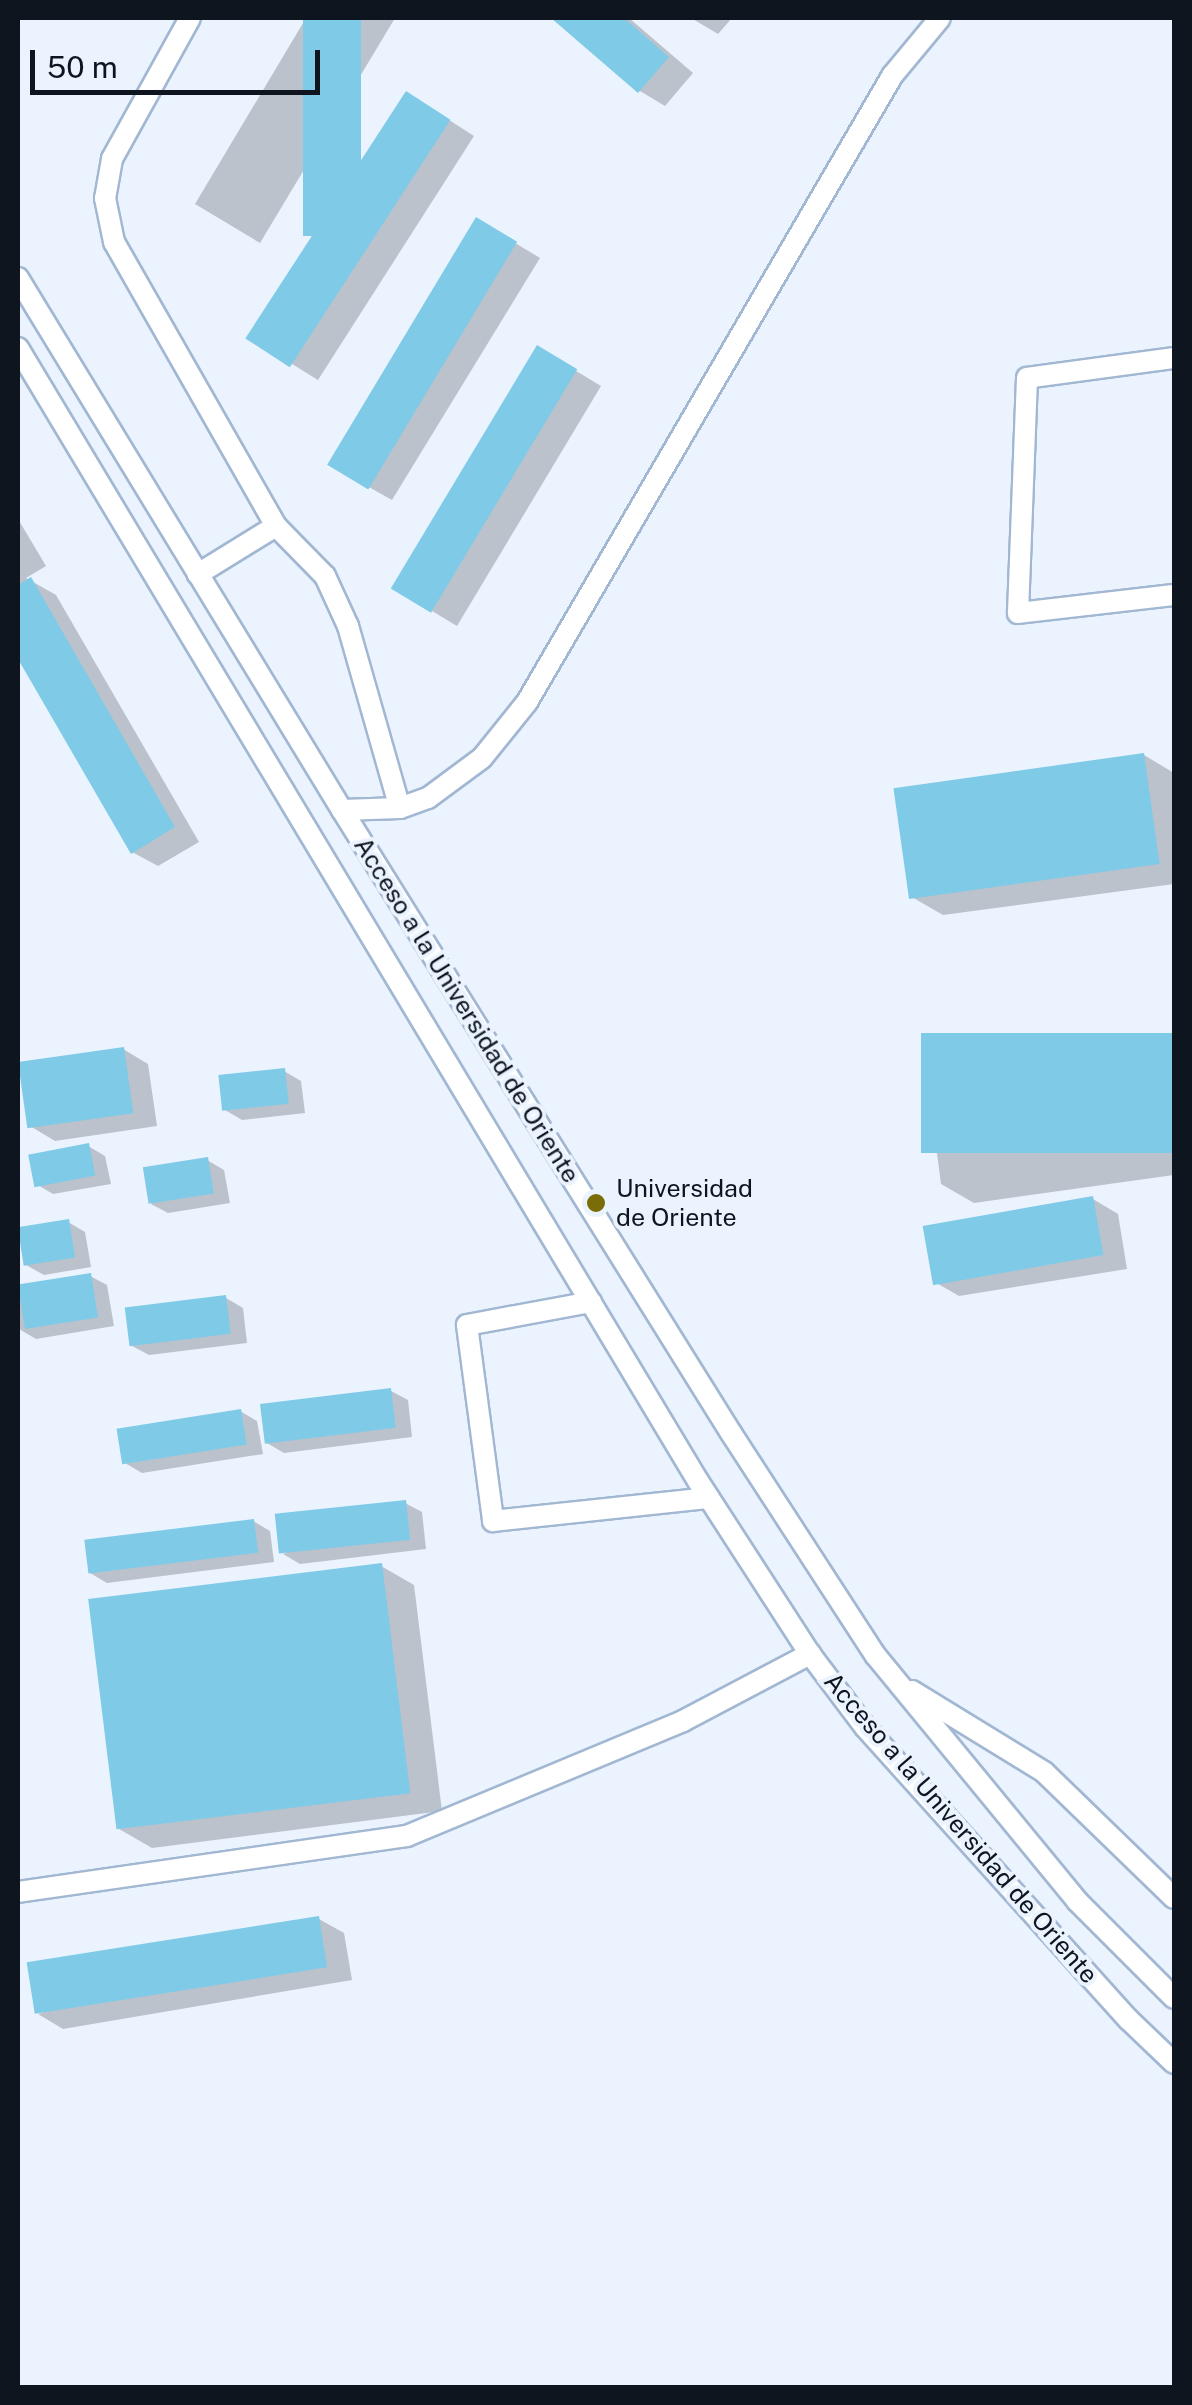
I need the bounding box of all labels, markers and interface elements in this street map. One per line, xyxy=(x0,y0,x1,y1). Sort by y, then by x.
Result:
scale bar xyxy=(35,30,325,92)
text: 50 m xyxy=(47,49,118,85)
street label: Acceso a la Universidad de Oriente xyxy=(348,831,586,1189)
place label: Universidad de Oriente xyxy=(616,1174,753,1233)
marker: Universidad de Oriente xyxy=(585,1192,607,1214)
street label: Acceso a la Universidad de Oriente xyxy=(818,1666,1104,1990)

